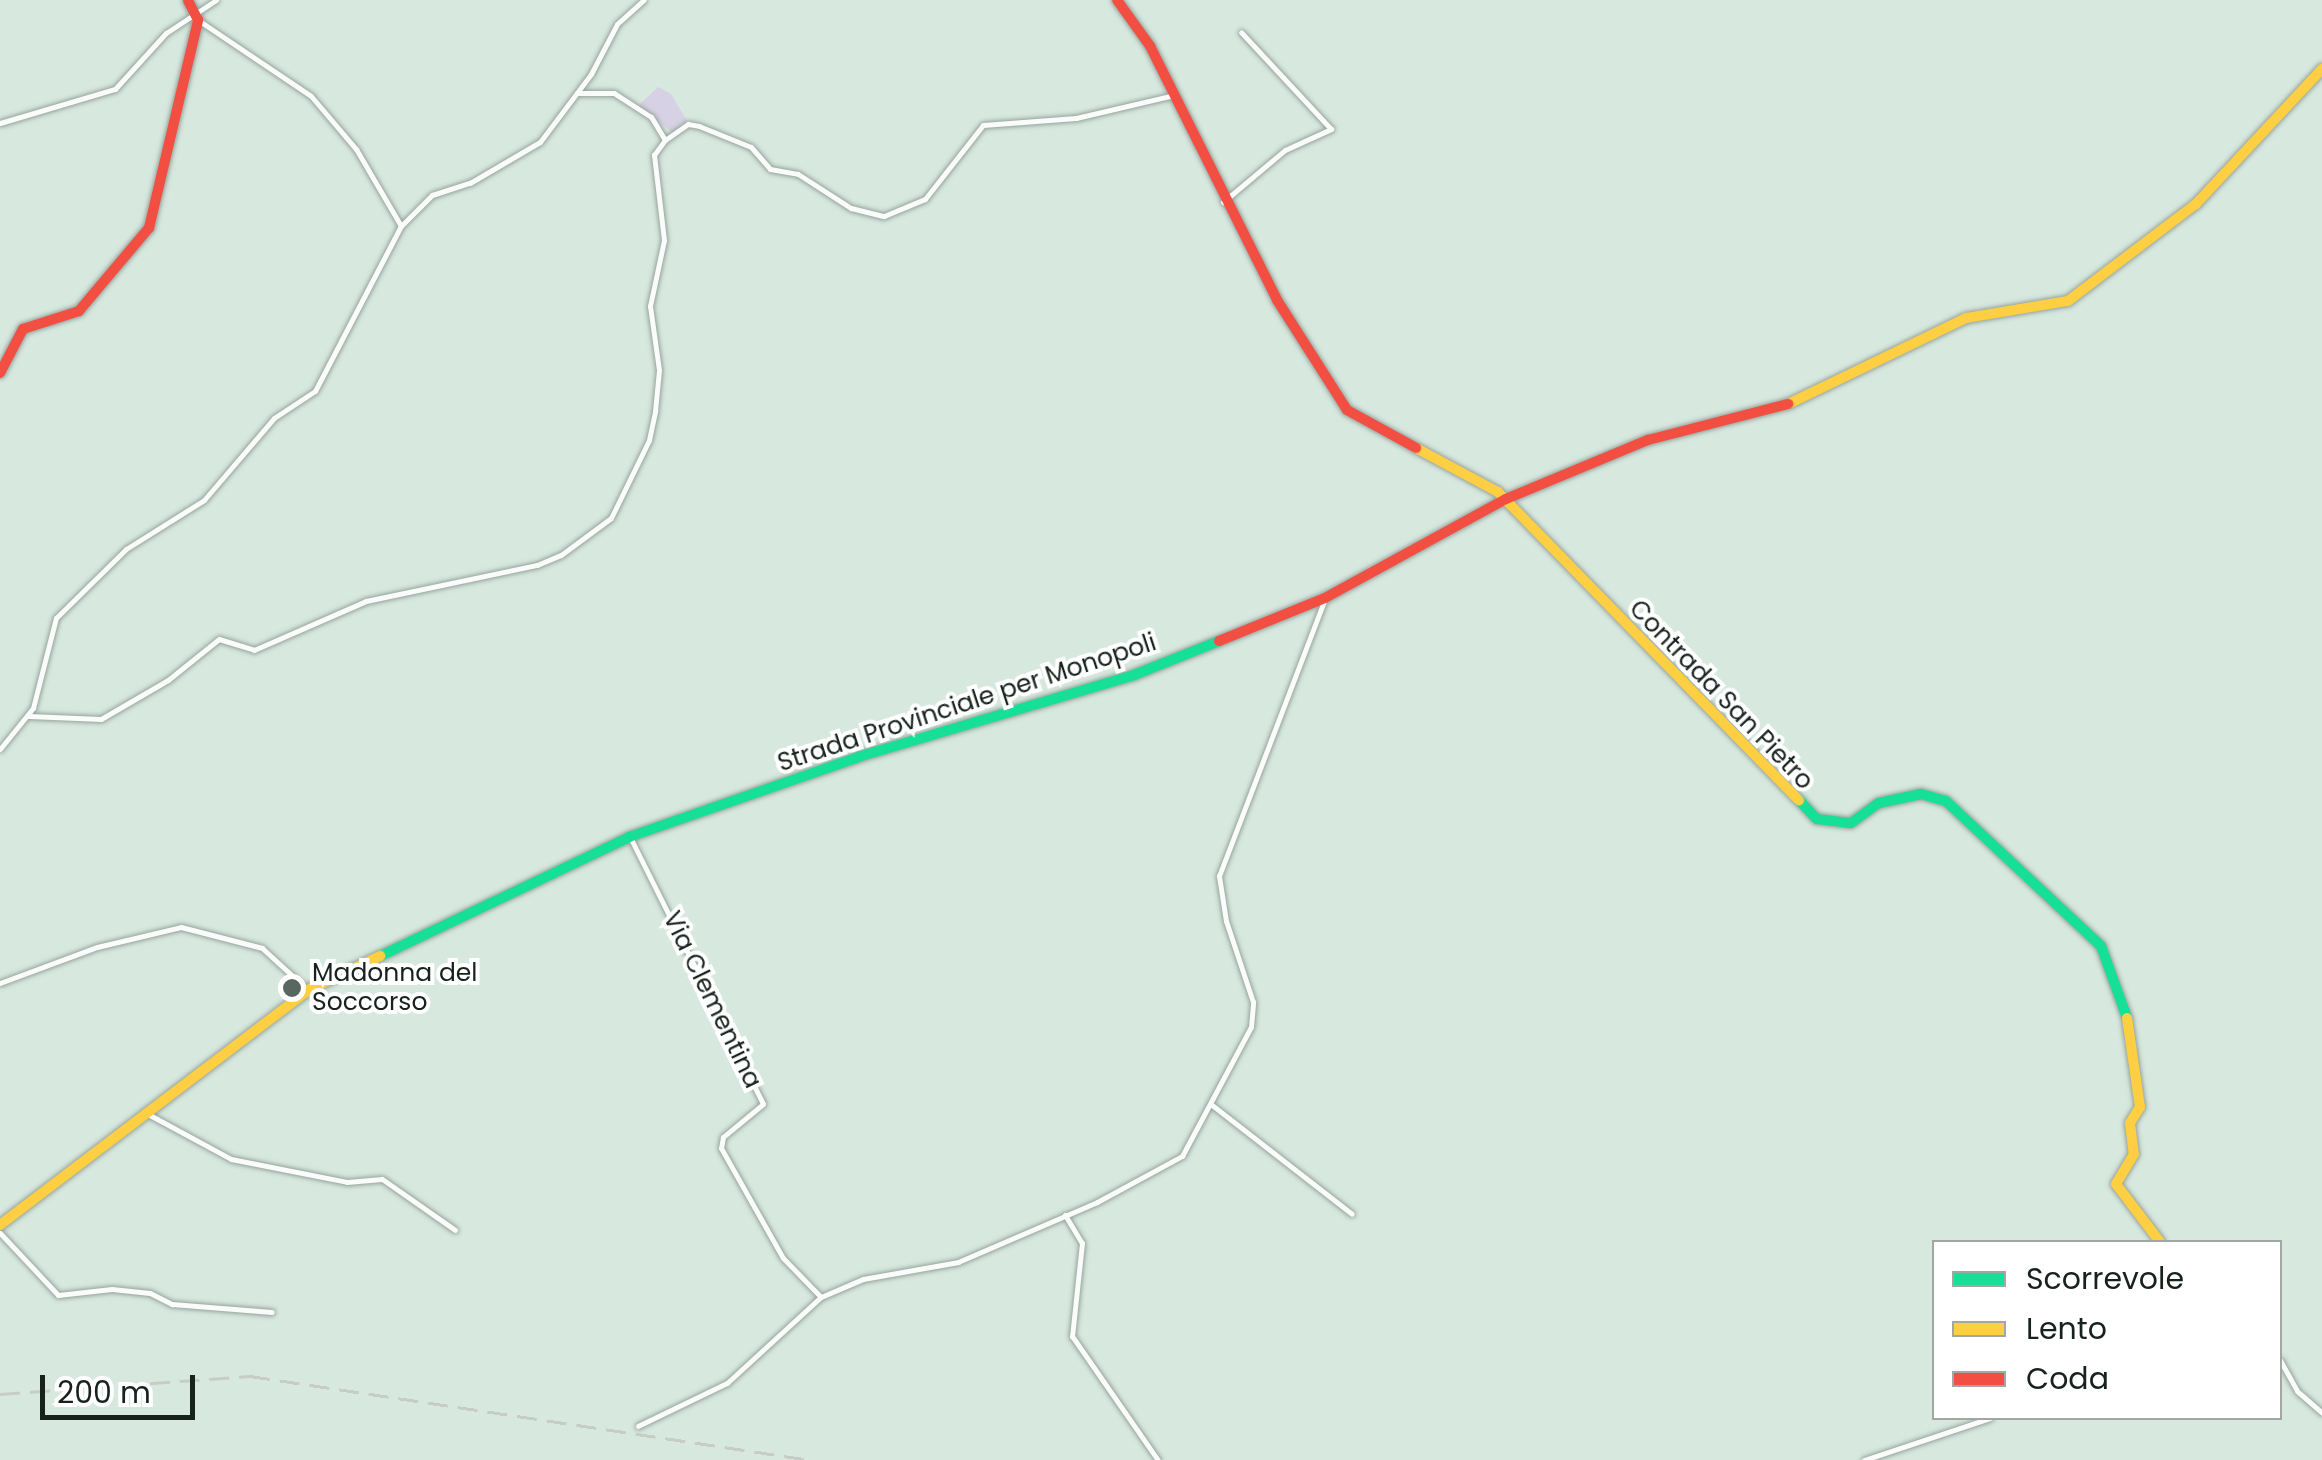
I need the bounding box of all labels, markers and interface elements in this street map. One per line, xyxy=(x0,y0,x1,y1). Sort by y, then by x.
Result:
street label: Contrada San Pietro xyxy=(1623,594,1819,796)
street label: Strada Provinciale per Monopoli xyxy=(774,628,1160,778)
street label: Via Clementina xyxy=(656,907,768,1093)
place label: Madonna del Soccorso xyxy=(312,959,477,1018)
marker: Madonna del Soccorso xyxy=(281,977,303,999)
legend xyxy=(1932,1240,2282,1420)
text: Scorrevole xyxy=(2026,1257,2184,1300)
text: Lento xyxy=(2026,1307,2107,1350)
scale bar xyxy=(45,1355,200,1417)
text: Coda xyxy=(2026,1357,2109,1400)
text: 200 m xyxy=(57,1371,151,1414)

